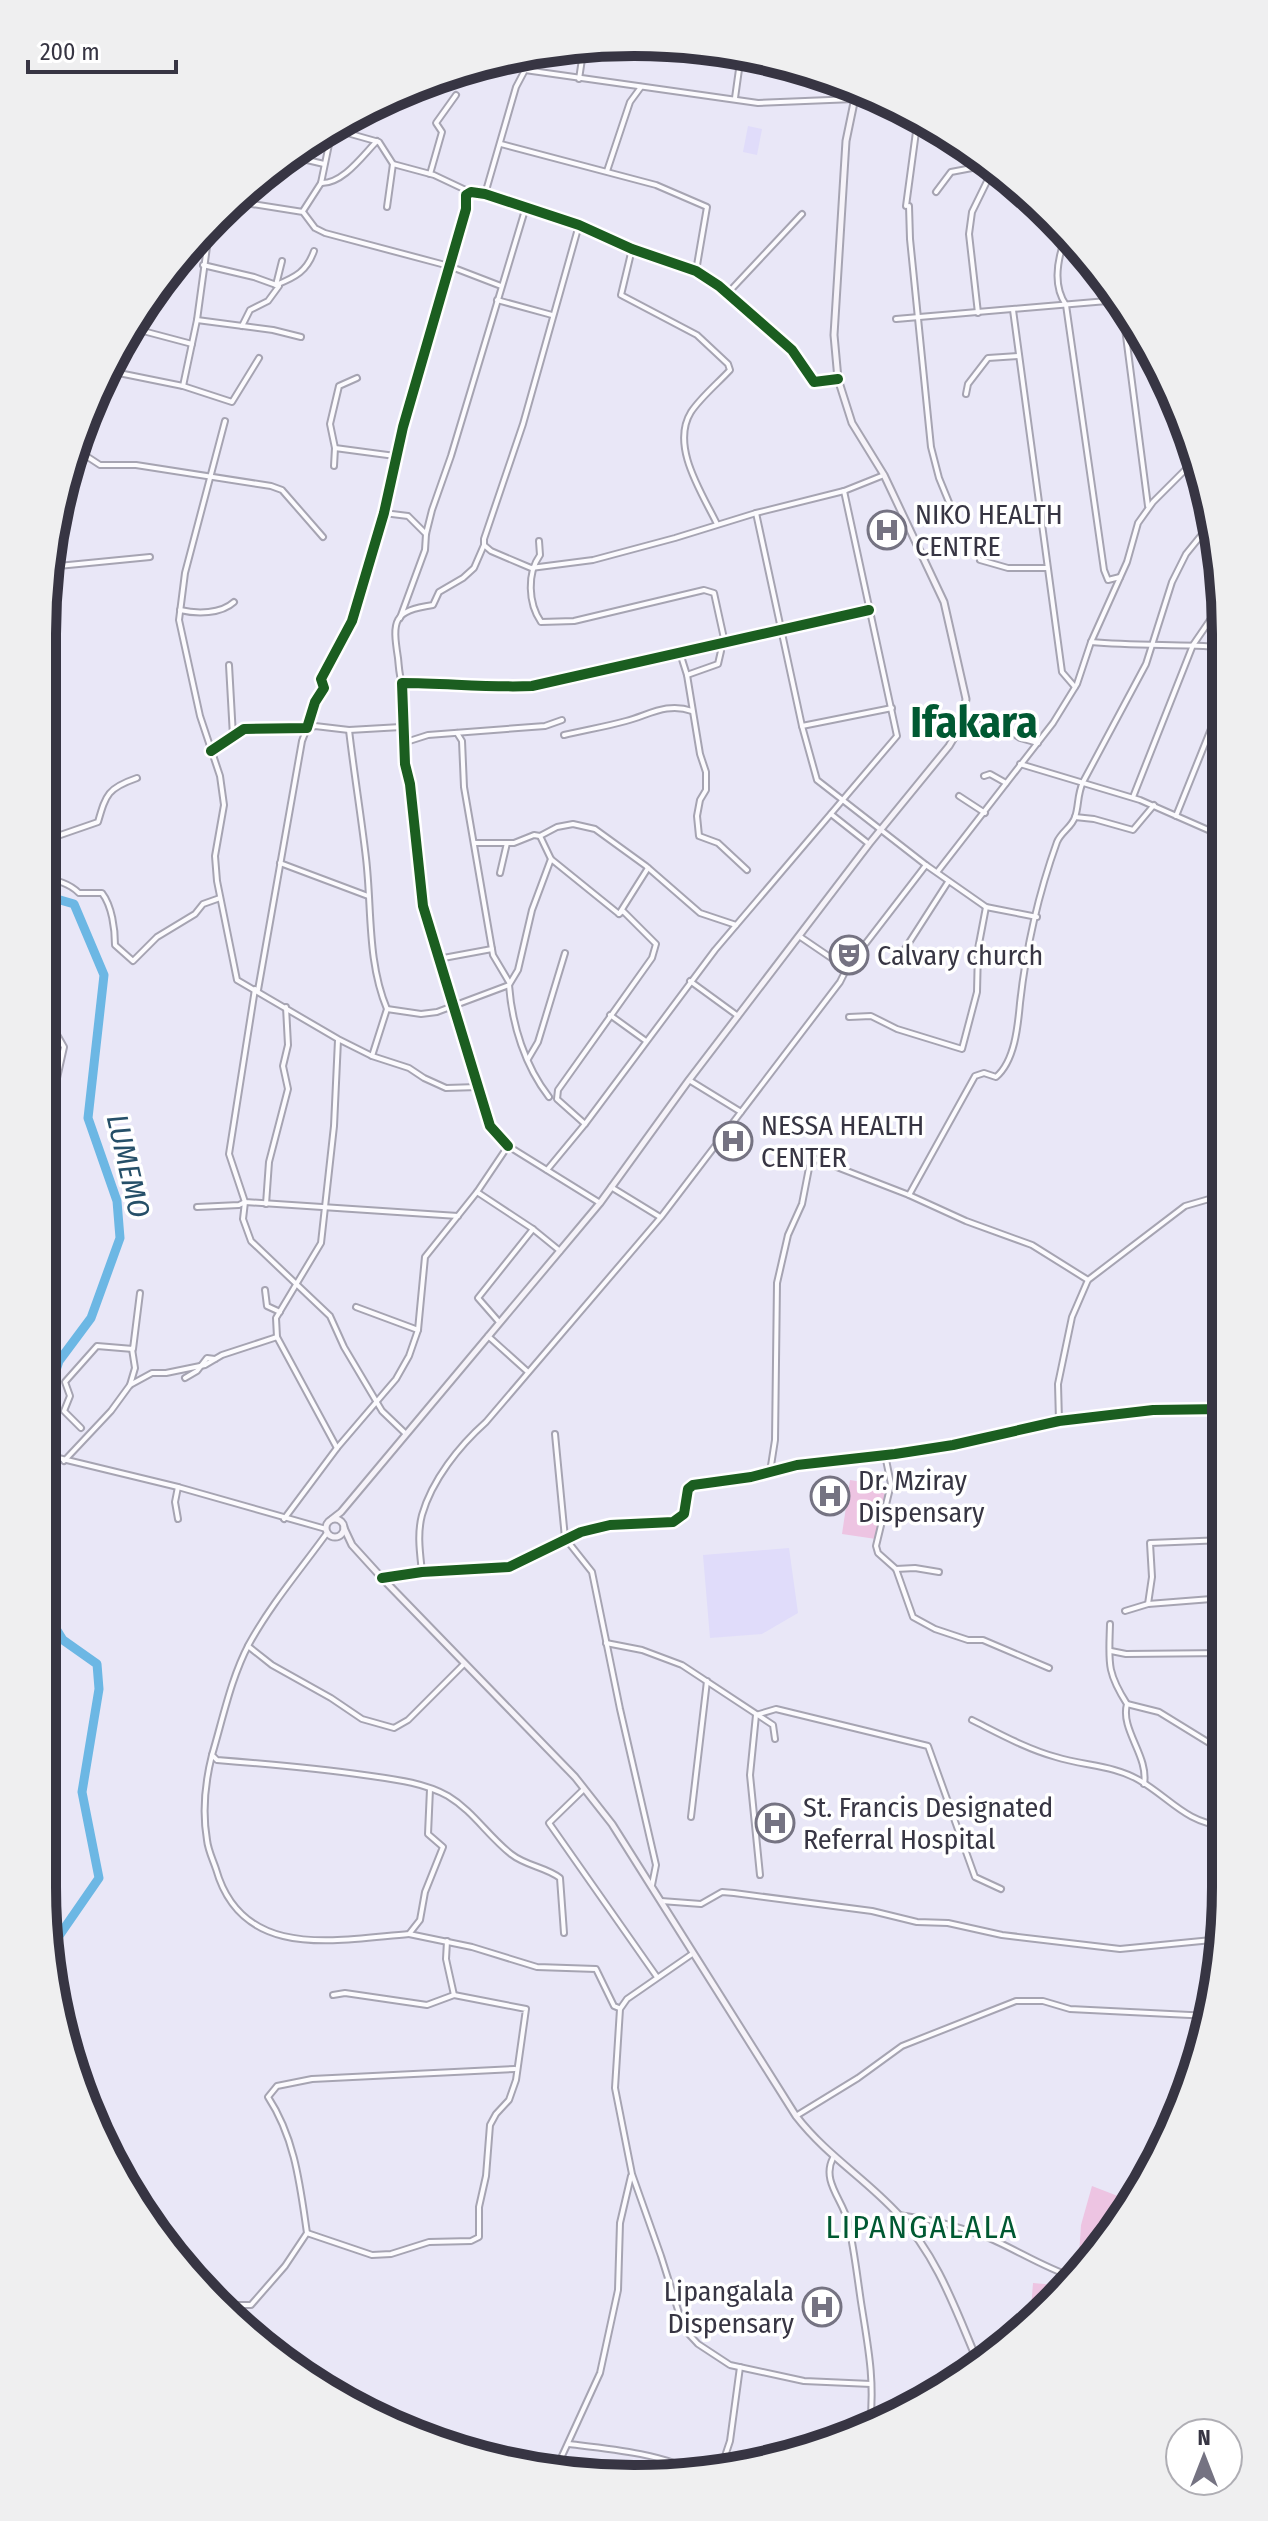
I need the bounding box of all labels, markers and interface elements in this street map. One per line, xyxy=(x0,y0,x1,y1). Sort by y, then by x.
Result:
scale bar xyxy=(28,24,176,74)
text: 200 m xyxy=(40,38,100,66)
place label: NIKO HEALTH CENTRE xyxy=(915,498,1063,563)
hospital icon: NIKO HEALTH CENTRE xyxy=(866,509,908,551)
district label: Ifakara xyxy=(910,696,1038,749)
theatre icon: Calvary church xyxy=(828,934,870,976)
place label: Calvary church xyxy=(877,939,1043,972)
place label: NESSA HEALTH CENTER xyxy=(761,1109,924,1174)
water label: LUMEMO xyxy=(99,1111,157,1221)
hospital icon: NESSA HEALTH CENTER xyxy=(712,1120,754,1162)
place label: Dr. Mziray Dispensary xyxy=(858,1464,985,1529)
hospital icon: Dr. Mziray Dispensary xyxy=(809,1475,851,1517)
place label: St. Francis Designated Referral Hospital xyxy=(803,1791,1053,1856)
hospital icon: St. Francis Designated Referral Hospital xyxy=(754,1802,796,1844)
district label: LIPANGALALA xyxy=(826,2208,1018,2246)
place label: Lipangalala Dispensary xyxy=(664,2275,795,2340)
hospital icon: Lipangalala Dispensary xyxy=(801,2286,843,2328)
north arrow xyxy=(1164,2417,1244,2497)
text: N xyxy=(1197,2424,1211,2451)

